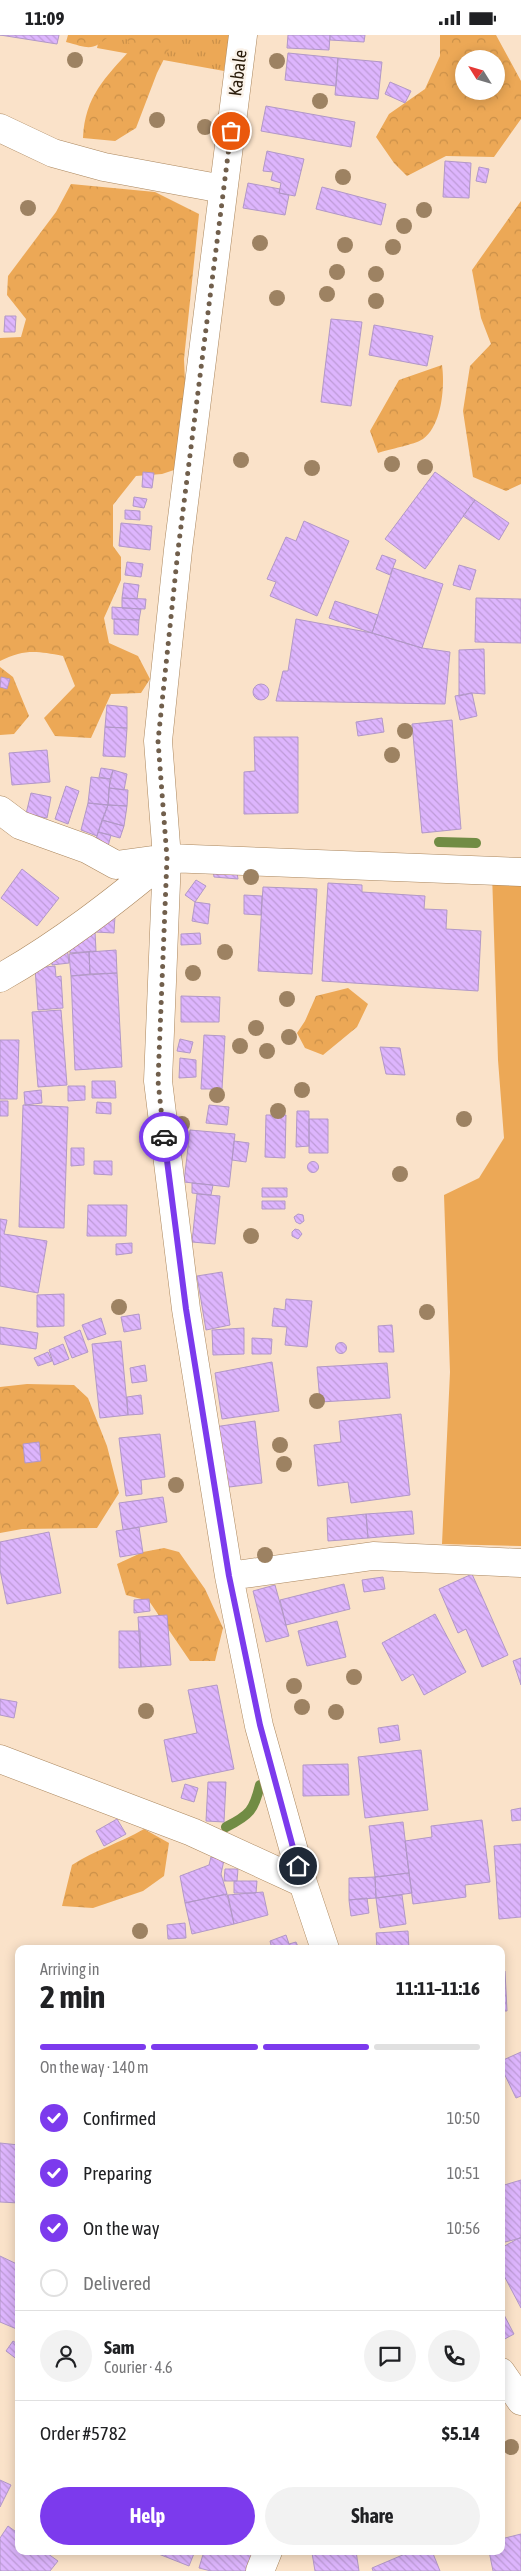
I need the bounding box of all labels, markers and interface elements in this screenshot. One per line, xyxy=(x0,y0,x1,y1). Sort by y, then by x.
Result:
text: 11:09 xyxy=(25,7,64,29)
street label: Kabale xyxy=(224,49,251,97)
north arrow xyxy=(455,50,505,100)
map controls xyxy=(455,50,505,100)
pin xyxy=(210,110,252,152)
icon: bag xyxy=(217,117,245,145)
courier xyxy=(139,1112,189,1162)
icon: car xyxy=(150,1123,178,1151)
pin xyxy=(277,1845,319,1887)
icon: home xyxy=(284,1852,312,1880)
text: Arriving in xyxy=(40,1960,100,1978)
text: 11:11–11:16 xyxy=(396,1977,480,1999)
text: 2 min xyxy=(40,1978,105,2015)
text: On the way · 140 m xyxy=(40,2058,149,2076)
icon: check xyxy=(40,2104,68,2132)
text: Confirmed xyxy=(83,2107,156,2129)
text: 10:50 xyxy=(447,2109,480,2127)
icon: check xyxy=(40,2159,68,2187)
text: Preparing xyxy=(83,2162,152,2184)
text: 10:51 xyxy=(447,2164,480,2182)
icon: check xyxy=(40,2214,68,2242)
text: On the way xyxy=(83,2217,160,2239)
text: 10:56 xyxy=(447,2219,480,2237)
text: Delivered xyxy=(83,2272,151,2294)
button: person xyxy=(40,2330,92,2382)
button: chat xyxy=(364,2330,416,2382)
button: phone xyxy=(428,2330,480,2382)
text: Sam xyxy=(104,2336,135,2358)
text: Courier · 4.6 xyxy=(104,2358,173,2376)
text: Order #5782 xyxy=(40,2422,127,2444)
text: $5.14 xyxy=(442,2422,480,2444)
button: Help xyxy=(40,2487,255,2545)
button: Share xyxy=(265,2487,480,2545)

